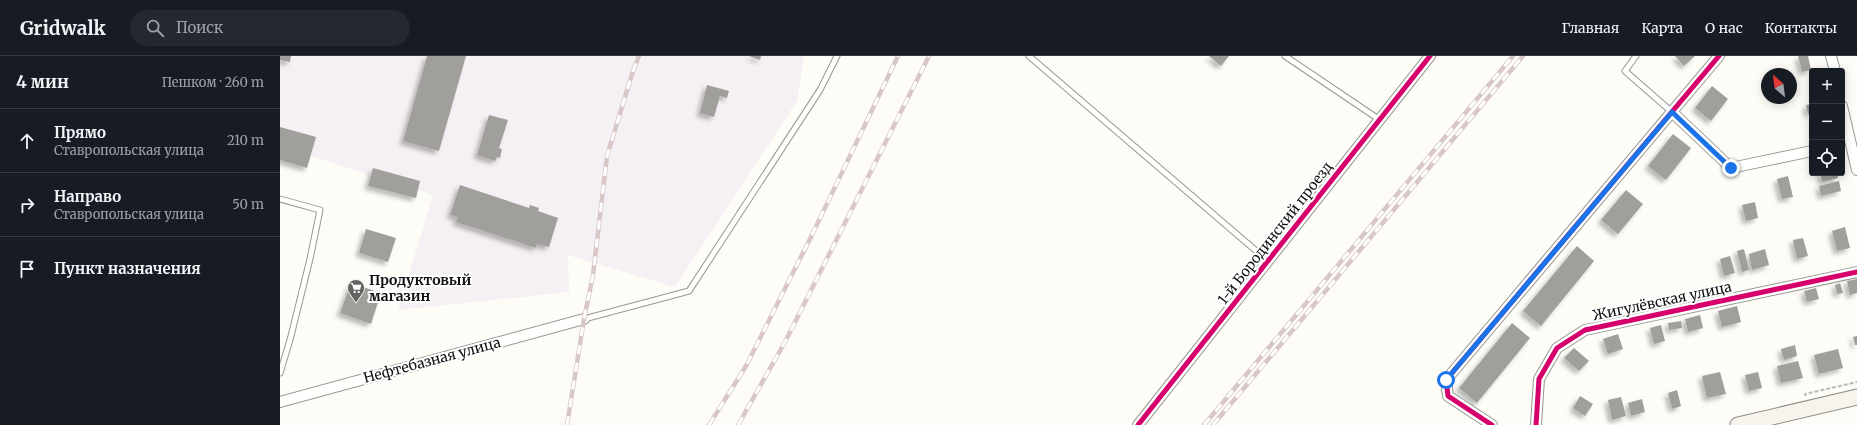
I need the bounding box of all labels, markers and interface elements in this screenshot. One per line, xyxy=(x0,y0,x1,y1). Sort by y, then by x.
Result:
search box xyxy=(130,10,410,46)
text: Gridwalk xyxy=(20,16,106,40)
icon: search xyxy=(144,17,166,39)
text: Поиск xyxy=(176,18,223,37)
text: Главная xyxy=(1561,19,1619,37)
text: Карта xyxy=(1641,19,1683,37)
text: О нас xyxy=(1705,19,1743,37)
text: Контакты xyxy=(1765,19,1837,37)
north arrow xyxy=(1761,68,1797,104)
map controls xyxy=(1809,68,1845,176)
button: + xyxy=(1809,68,1845,104)
text: 4 мин xyxy=(16,71,69,93)
text: Пешком · 260 m xyxy=(162,74,264,91)
button: − xyxy=(1809,104,1845,140)
text: Прямо xyxy=(54,123,106,142)
icon: ahead xyxy=(16,130,38,152)
text: 210 m xyxy=(227,132,264,149)
button: locate xyxy=(1809,140,1845,176)
text: Ставропольская улица xyxy=(54,142,204,159)
street label: 1-й Бородинский проезд xyxy=(1214,158,1336,308)
route end xyxy=(1722,159,1740,177)
text: Направо xyxy=(54,187,121,206)
icon: right xyxy=(16,194,38,216)
text: 50 m xyxy=(232,196,264,213)
text: Ставропольская улица xyxy=(54,206,204,223)
icon: arrive xyxy=(16,258,38,280)
text: Пункт назначения xyxy=(54,259,201,278)
place label: Продуктовый магазин xyxy=(369,271,472,305)
street label: Жигулёвская улица xyxy=(1591,277,1734,325)
supermarket icon: Продуктовый магазин xyxy=(346,278,366,303)
street label: Нефтебазная улица xyxy=(361,333,503,387)
route start xyxy=(1437,371,1455,389)

